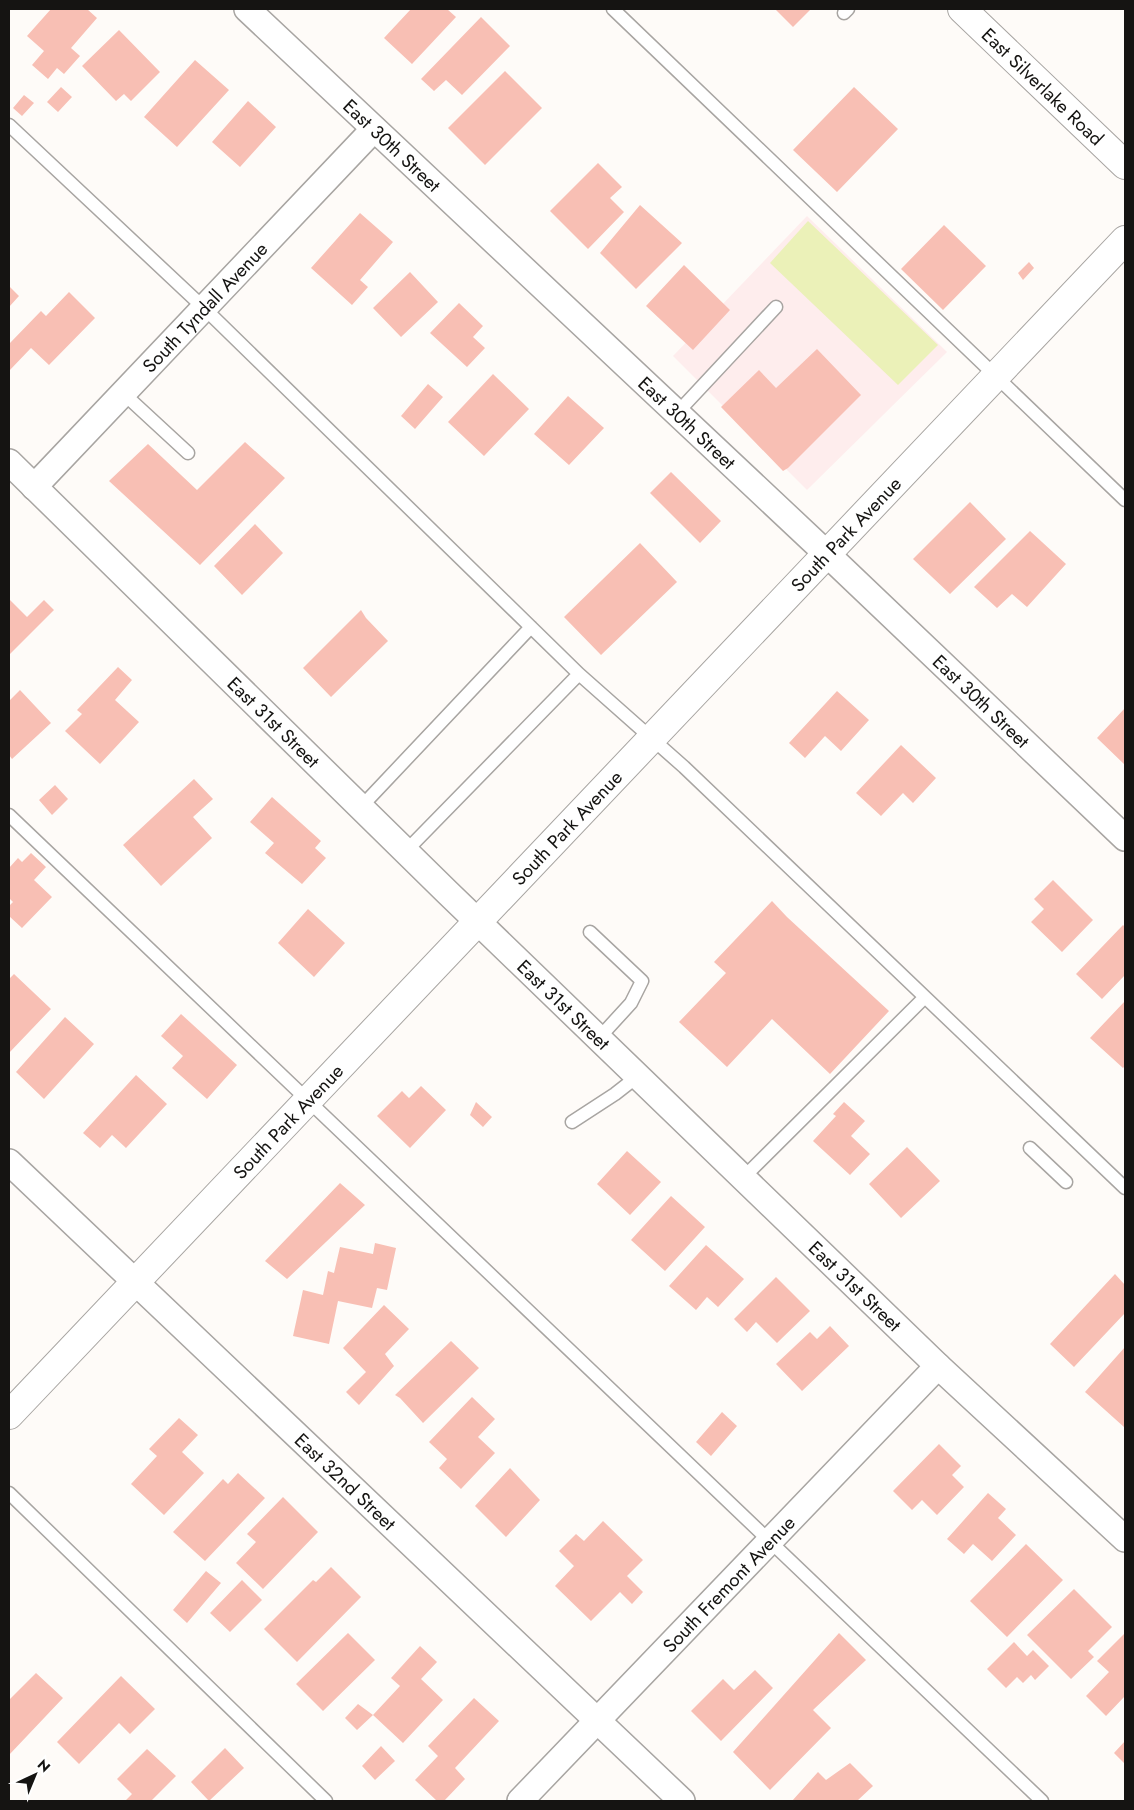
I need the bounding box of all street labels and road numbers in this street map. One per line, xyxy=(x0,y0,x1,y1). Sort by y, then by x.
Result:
street label: East Silverlake Road xyxy=(976,21,1110,151)
street label: East 30th Street xyxy=(337,93,447,198)
street label: South Tyndall Avenue xyxy=(136,236,274,379)
street label: East 30th Street xyxy=(632,370,742,476)
street label: South Park Avenue xyxy=(784,470,907,598)
street label: East 30th Street xyxy=(927,648,1036,754)
street label: East 31st Street xyxy=(222,670,326,774)
street label: South Park Avenue xyxy=(505,764,628,891)
street label: East 31st Street xyxy=(511,953,616,1056)
street label: South Park Avenue xyxy=(227,1058,349,1185)
street label: East 31st Street xyxy=(803,1235,908,1338)
street label: East 32nd Street xyxy=(289,1427,402,1537)
street label: South Fremont Avenue xyxy=(656,1509,801,1659)

